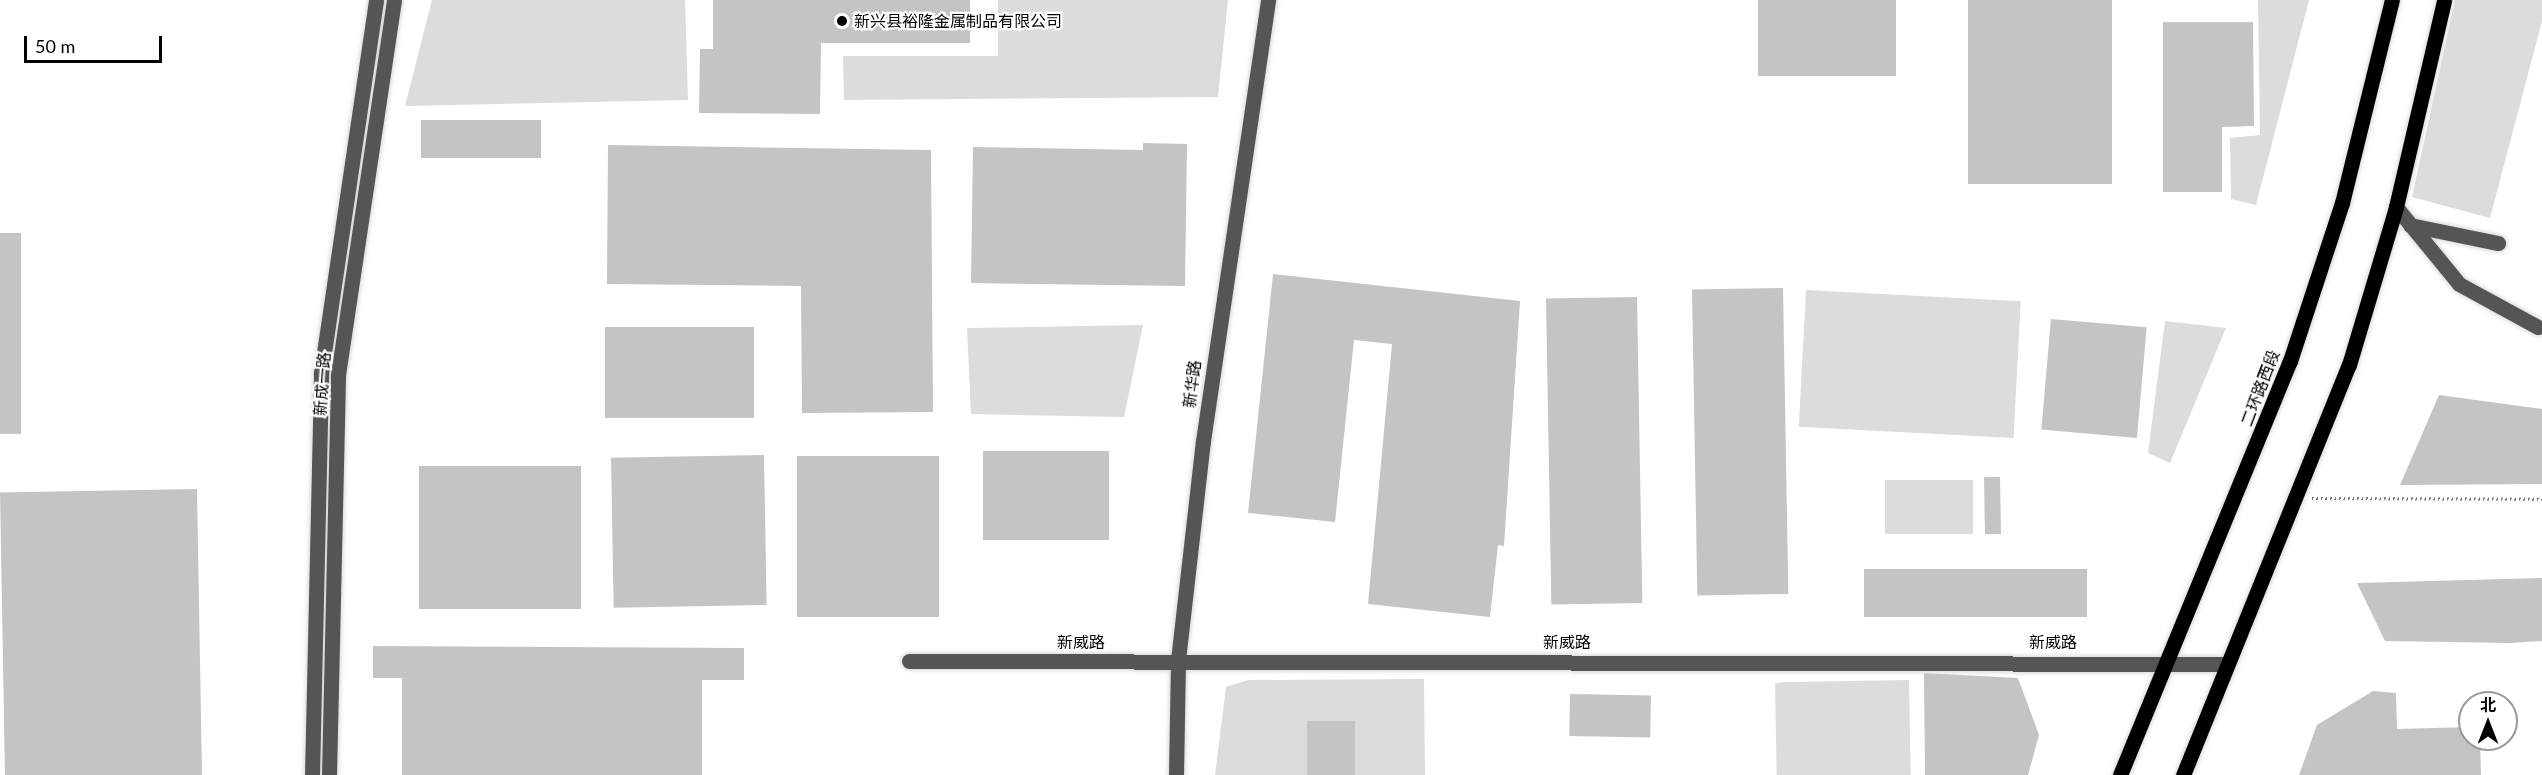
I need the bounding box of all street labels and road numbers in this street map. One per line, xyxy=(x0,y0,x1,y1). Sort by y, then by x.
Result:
street label: 二环路西段 xyxy=(2237,347,2283,429)
street label: 新成一路 xyxy=(310,351,334,417)
street label: 新华路 xyxy=(1180,359,1204,409)
street label: 新威路 xyxy=(1057,632,1105,652)
street label: 新威路 xyxy=(1543,632,1591,652)
street label: 新威路 xyxy=(2029,632,2077,652)

